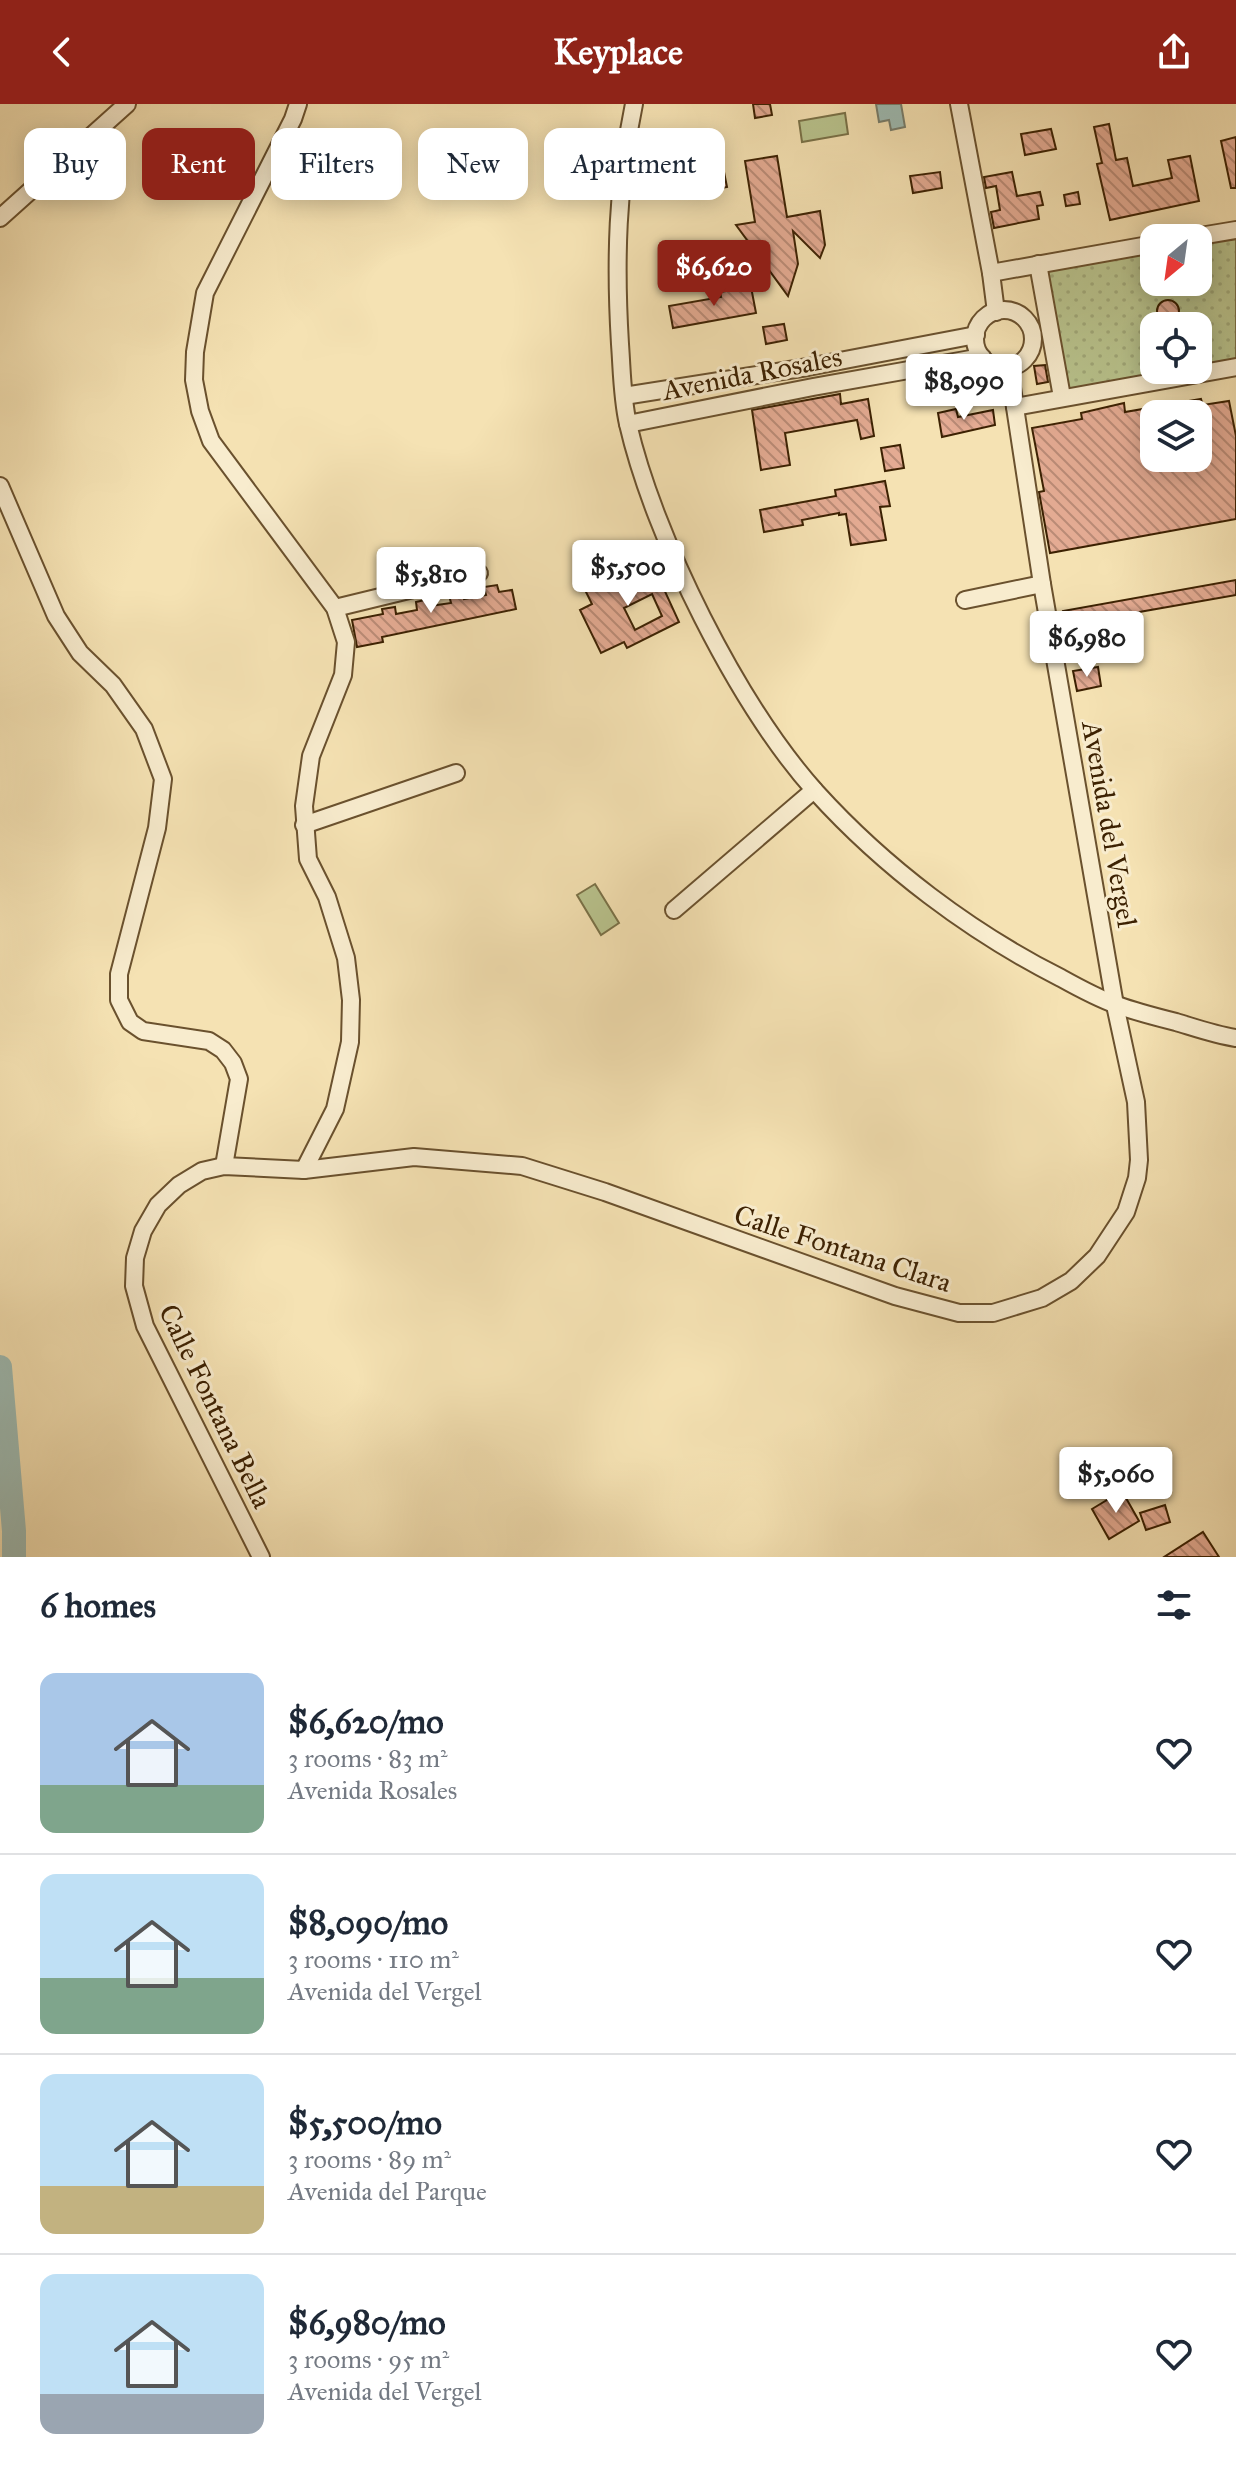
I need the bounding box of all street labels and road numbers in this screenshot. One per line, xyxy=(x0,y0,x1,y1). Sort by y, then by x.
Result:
street label: Avenida Rosales xyxy=(658,339,845,408)
street label: Avenida del Vergel xyxy=(1074,717,1145,930)
street label: Calle Fontana Clara xyxy=(730,1197,956,1300)
street label: Calle Fontana Bella xyxy=(151,1299,280,1514)

